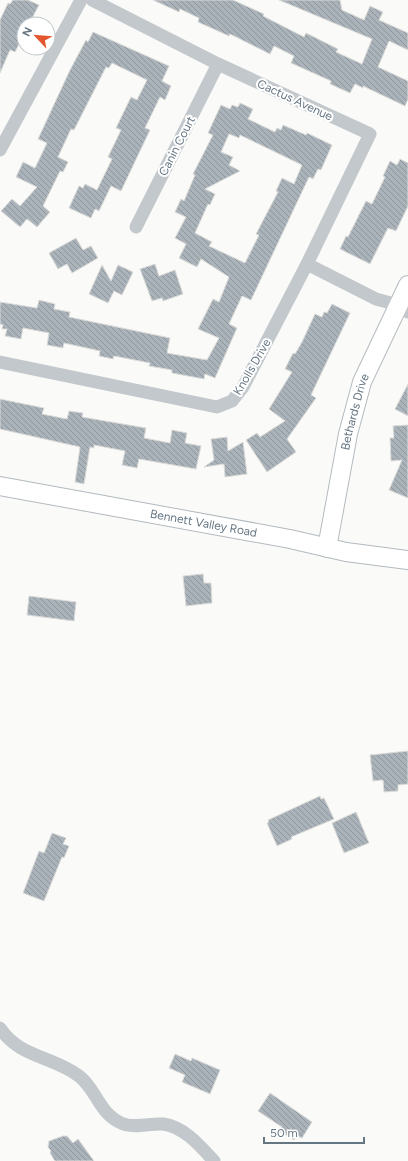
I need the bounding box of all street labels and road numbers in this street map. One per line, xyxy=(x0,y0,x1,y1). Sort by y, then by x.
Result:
street label: Cactus Avenue xyxy=(255,76,335,124)
street label: Canin Court xyxy=(156,114,198,178)
street label: Knolls Drive xyxy=(230,336,274,398)
street label: Bethards Drive xyxy=(338,371,372,451)
street label: Bennett Valley Road xyxy=(149,507,258,540)

